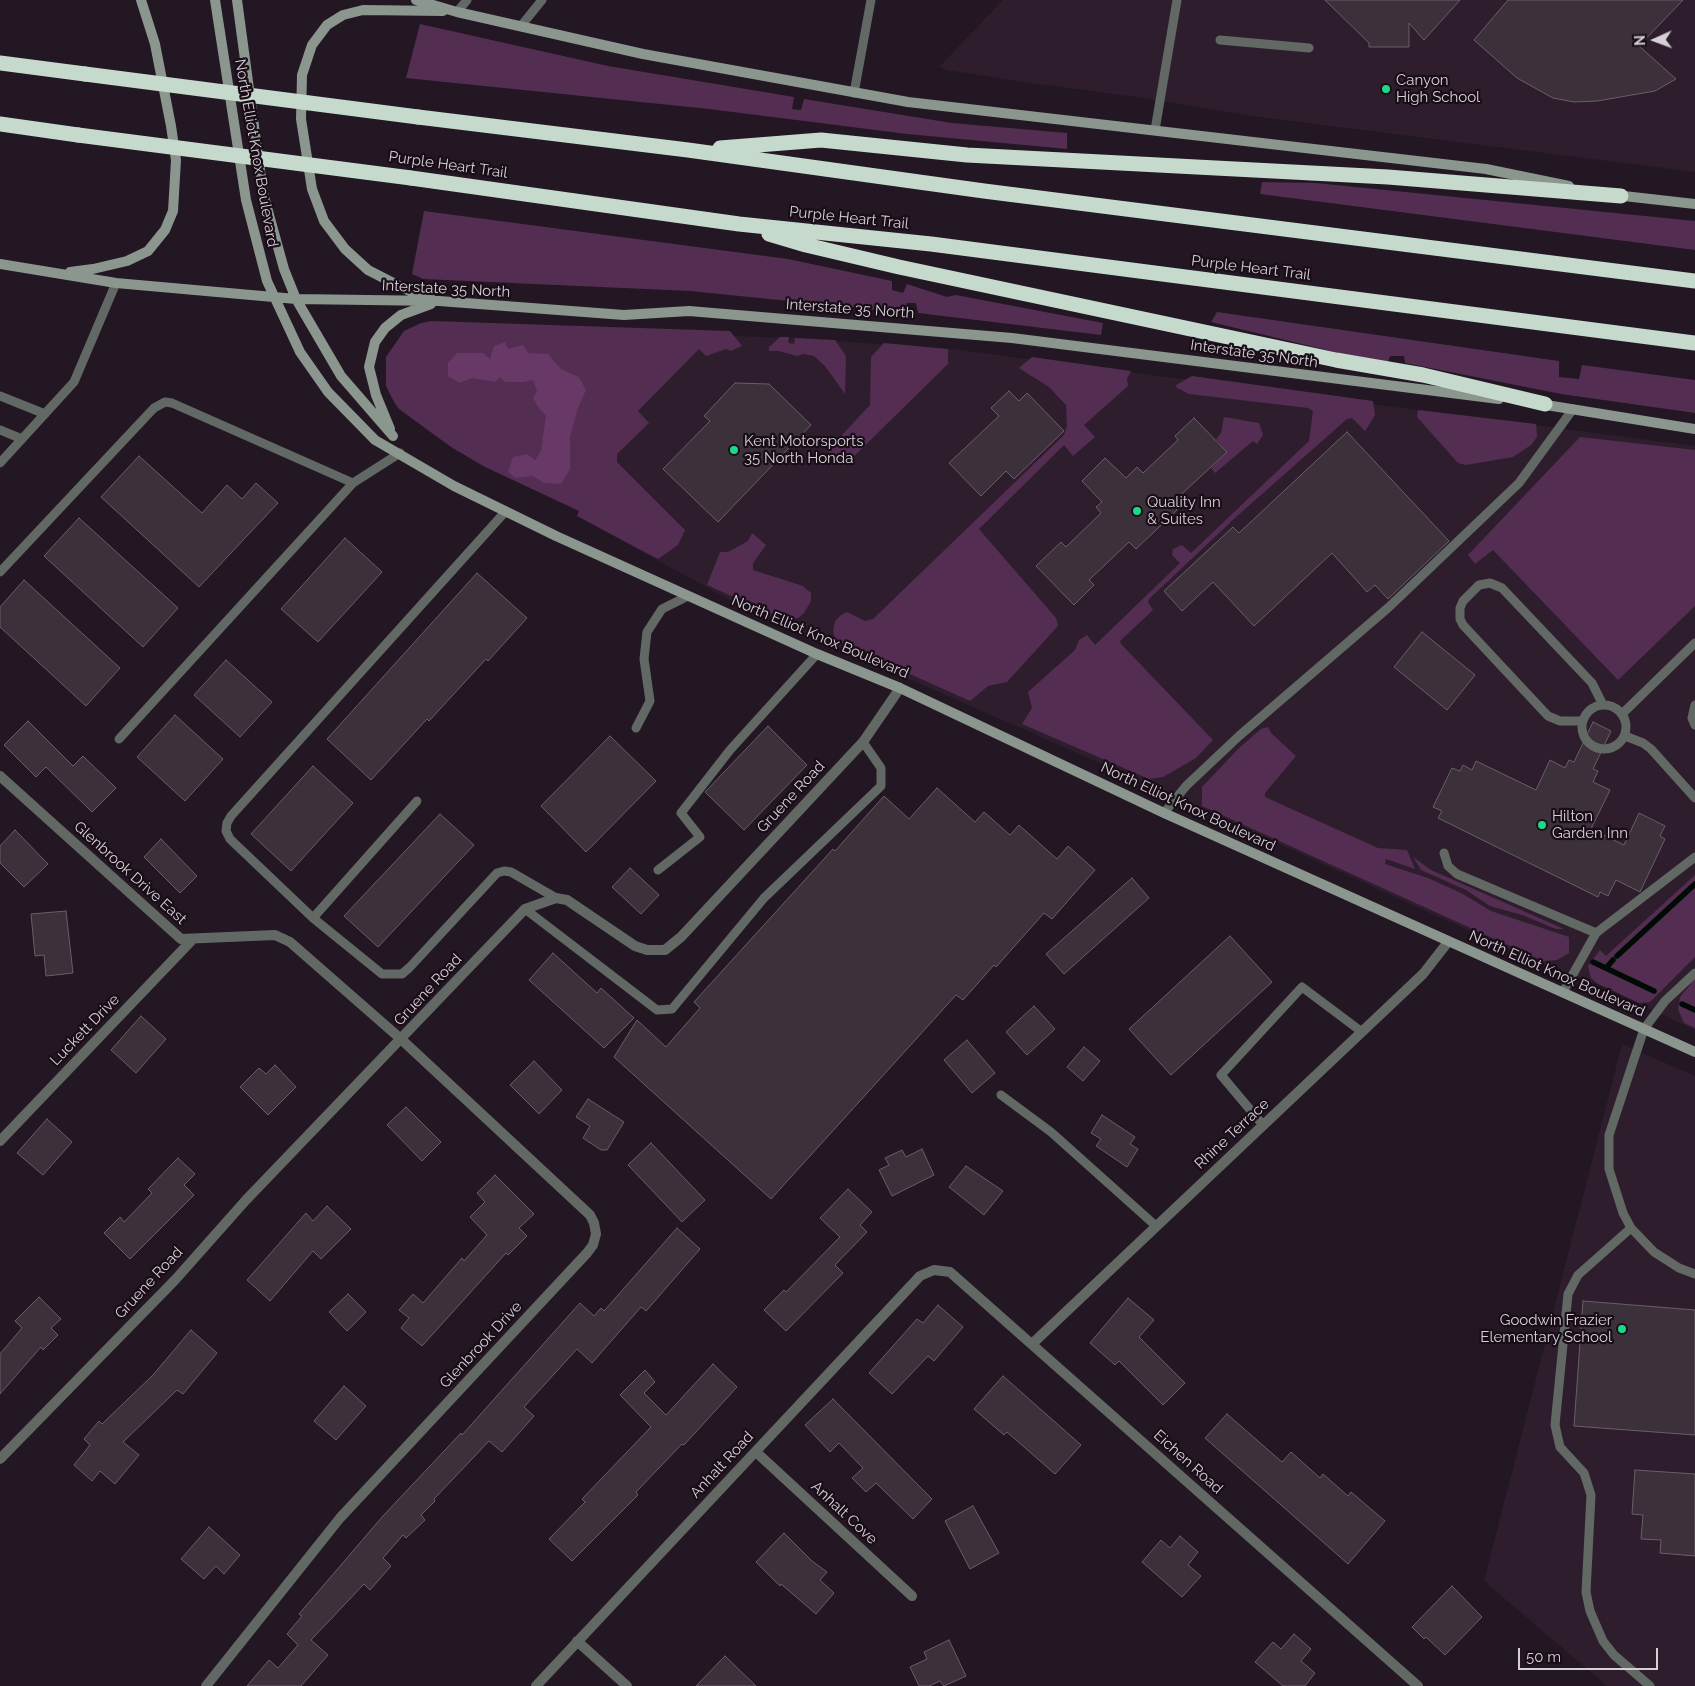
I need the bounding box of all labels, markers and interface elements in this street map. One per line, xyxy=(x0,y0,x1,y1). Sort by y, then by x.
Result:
north arrow xyxy=(1630,15,1680,65)
text: N xyxy=(1632,35,1648,46)
street label: North Elliot Knox Boulevard xyxy=(231,58,281,248)
place label: Canyon High School xyxy=(1396,71,1480,106)
marker: Canyon High School xyxy=(1380,83,1392,95)
street label: Purple Heart Trail xyxy=(387,148,509,182)
street label: Purple Heart Trail xyxy=(788,203,910,233)
street label: Purple Heart Trail xyxy=(1190,252,1312,284)
street label: Interstate 35 North xyxy=(381,277,511,301)
street label: Interstate 35 North xyxy=(785,296,915,322)
street label: Interstate 35 North xyxy=(1189,336,1319,372)
place label: Kent Motorsports 35 North Honda xyxy=(744,432,863,467)
marker: Kent Motorsports 35 North Honda xyxy=(728,444,740,456)
place label: Quality Inn & Suites xyxy=(1147,493,1221,528)
marker: Quality Inn & Suites xyxy=(1131,505,1143,517)
street label: North Elliot Knox Boulevard xyxy=(729,591,911,683)
street label: Gruene Road xyxy=(753,758,829,836)
street label: North Elliot Knox Boulevard xyxy=(1098,759,1278,855)
place label: Hilton Garden Inn xyxy=(1552,807,1628,842)
street label: Glenbrook Drive East xyxy=(70,818,190,928)
marker: Hilton Garden Inn xyxy=(1536,819,1548,831)
street label: North Elliot Knox Boulevard xyxy=(1466,927,1648,1021)
street label: Gruene Road xyxy=(390,951,466,1029)
street label: Luckett Drive xyxy=(47,991,123,1069)
street label: Rhine Terrace xyxy=(1191,1095,1273,1173)
street label: Gruene Road xyxy=(111,1244,187,1322)
street label: Glenbrook Drive xyxy=(436,1298,526,1392)
place label: Goodwin Frazier Elementary School xyxy=(1480,1311,1612,1346)
marker: Goodwin Frazier Elementary School xyxy=(1616,1323,1628,1335)
street label: Eichen Road xyxy=(1150,1426,1226,1498)
street label: Anhalt Road xyxy=(687,1428,757,1502)
street label: Anhalt Cove xyxy=(807,1478,881,1548)
scale bar xyxy=(1520,1638,1660,1670)
text: 50 m xyxy=(1526,1648,1561,1666)

